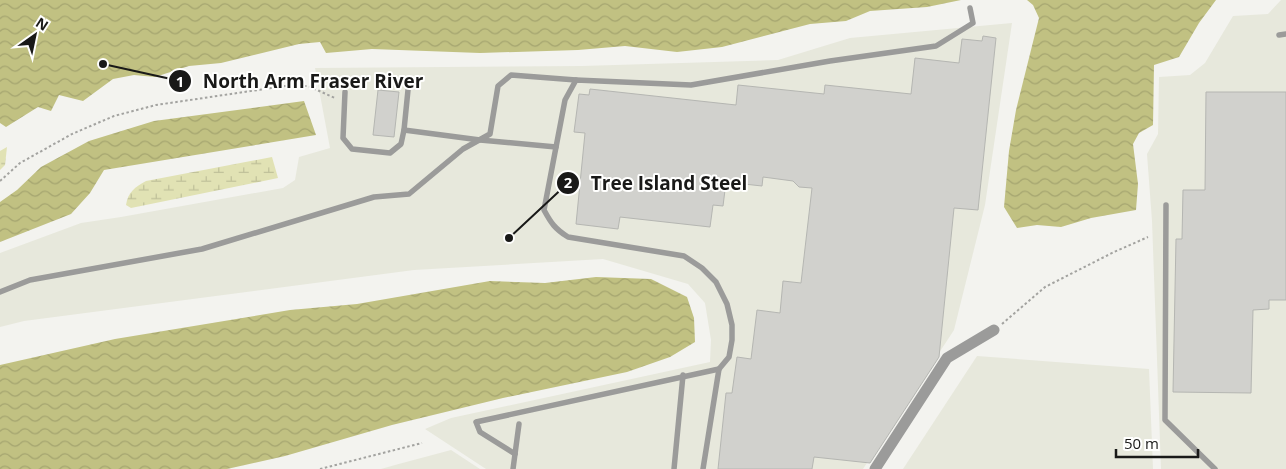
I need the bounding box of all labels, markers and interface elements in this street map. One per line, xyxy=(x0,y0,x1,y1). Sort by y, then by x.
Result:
north arrow xyxy=(10,10,60,60)
text: N xyxy=(32,13,52,35)
callout: North Arm Fraser River xyxy=(167,64,433,98)
text: North Arm Fraser River xyxy=(203,68,424,94)
text: 1 xyxy=(176,71,184,91)
callout: Tree Island Steel xyxy=(555,166,757,200)
text: Tree Island Steel xyxy=(591,170,747,196)
text: 2 xyxy=(564,172,573,192)
scale bar xyxy=(1116,426,1198,458)
text: 50 m xyxy=(1124,433,1159,453)

